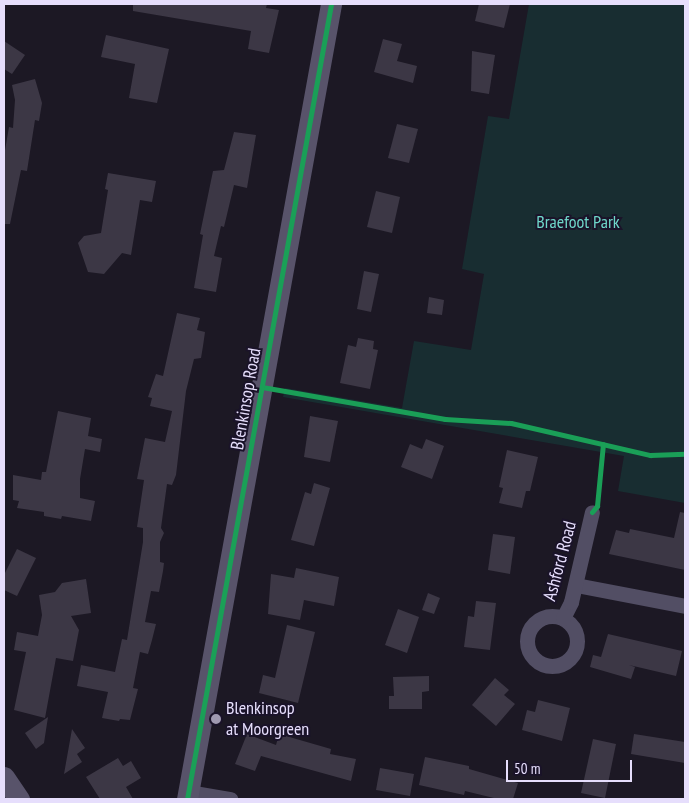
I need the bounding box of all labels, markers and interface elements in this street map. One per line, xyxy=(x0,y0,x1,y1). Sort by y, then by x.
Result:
park label: Braefoot Park xyxy=(536,211,620,233)
street label: Blenkinsop Road xyxy=(226,346,266,452)
street label: Ashford Road xyxy=(539,519,581,603)
place label: Blenkinsop at Moorgreen xyxy=(226,698,309,741)
marker: Blenkinsop at Moorgreen xyxy=(210,713,222,725)
scale bar xyxy=(509,750,635,782)
text: 50 m xyxy=(514,759,540,778)

